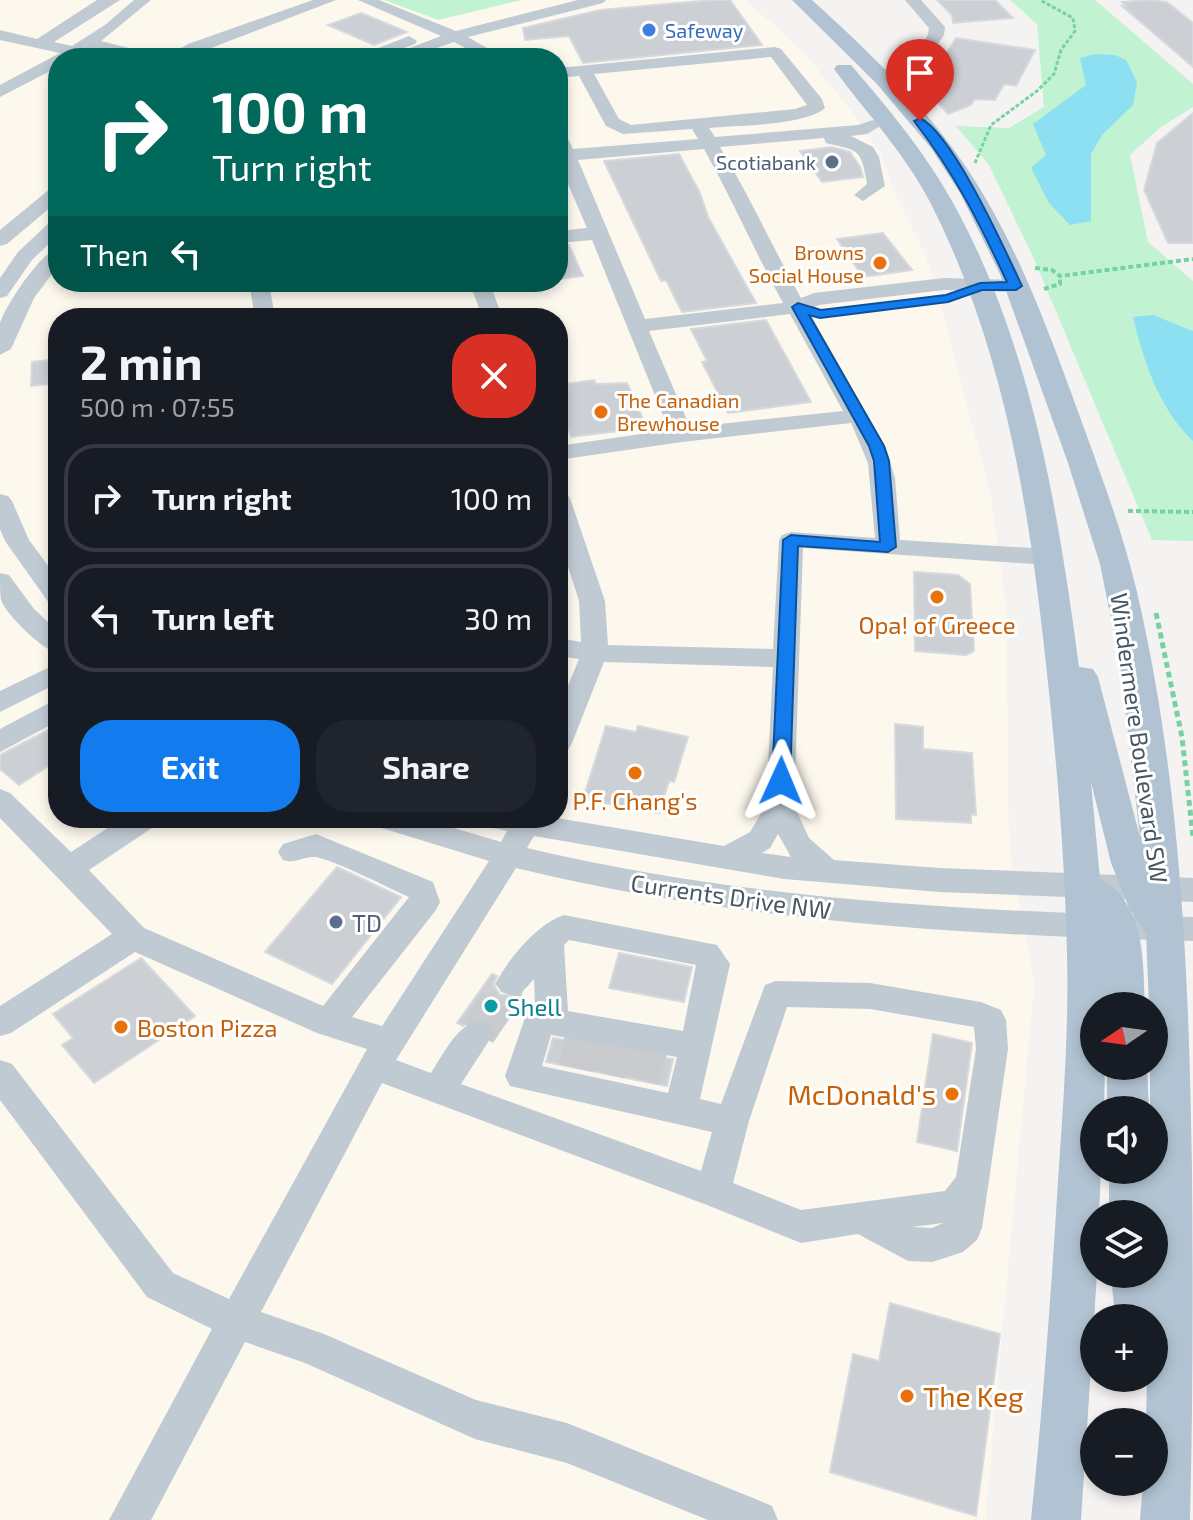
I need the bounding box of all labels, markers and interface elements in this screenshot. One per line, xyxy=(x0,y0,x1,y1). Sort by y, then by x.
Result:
place label: Safeway xyxy=(665,18,744,42)
marker: Safeway xyxy=(640,21,658,39)
pin xyxy=(886,39,954,121)
icon: arrive xyxy=(898,51,942,95)
text: 100 m xyxy=(212,77,368,144)
icon: right xyxy=(80,80,184,184)
text: Turn right xyxy=(212,145,372,188)
place label: Scotiabank xyxy=(716,150,816,174)
marker: Scotiabank xyxy=(823,153,841,171)
icon: left xyxy=(164,232,208,276)
text: Then xyxy=(80,236,148,272)
place label: Browns Social House xyxy=(749,240,864,287)
marker: Browns Social House xyxy=(871,254,889,272)
text: 2 min xyxy=(80,332,203,390)
button: close xyxy=(452,334,536,418)
place label: The Canadian Brewhouse xyxy=(617,388,739,435)
text: 500 m · 07:55 xyxy=(80,391,235,422)
marker: The Canadian Brewhouse xyxy=(592,403,610,421)
icon: right xyxy=(84,476,128,520)
text: Turn right xyxy=(152,480,292,516)
text: 100 m xyxy=(451,480,532,516)
marker: Opa! of Greece xyxy=(928,588,946,606)
street label: Windermere Boulevard SW xyxy=(1105,591,1175,885)
icon: left xyxy=(84,596,128,640)
text: Turn left xyxy=(152,600,274,636)
text: 30 m xyxy=(464,600,532,636)
place label: Opa! of Greece xyxy=(858,610,1016,639)
button: Exit xyxy=(80,720,300,812)
button: Share xyxy=(316,720,536,812)
position arrow xyxy=(739,739,823,823)
marker: P.F. Chang's xyxy=(626,764,644,782)
place label: P.F. Chang's xyxy=(572,786,698,815)
street label: Currents Drive NW xyxy=(629,868,833,924)
place label: TD xyxy=(352,908,382,937)
marker: TD xyxy=(327,913,345,931)
place label: Shell xyxy=(507,992,562,1021)
north arrow xyxy=(1080,992,1168,1080)
map controls xyxy=(1080,992,1168,1496)
marker: Shell xyxy=(482,997,500,1015)
place label: Boston Pizza xyxy=(137,1013,278,1042)
marker: Boston Pizza xyxy=(112,1018,130,1036)
place label: McDonald's xyxy=(787,1077,936,1111)
marker: McDonald's xyxy=(943,1085,961,1103)
button: sound xyxy=(1080,1096,1168,1184)
button: layers xyxy=(1080,1200,1168,1288)
button: + xyxy=(1080,1304,1168,1392)
place label: The Keg xyxy=(923,1379,1024,1413)
marker: The Keg xyxy=(898,1387,916,1405)
button: − xyxy=(1080,1408,1168,1496)

